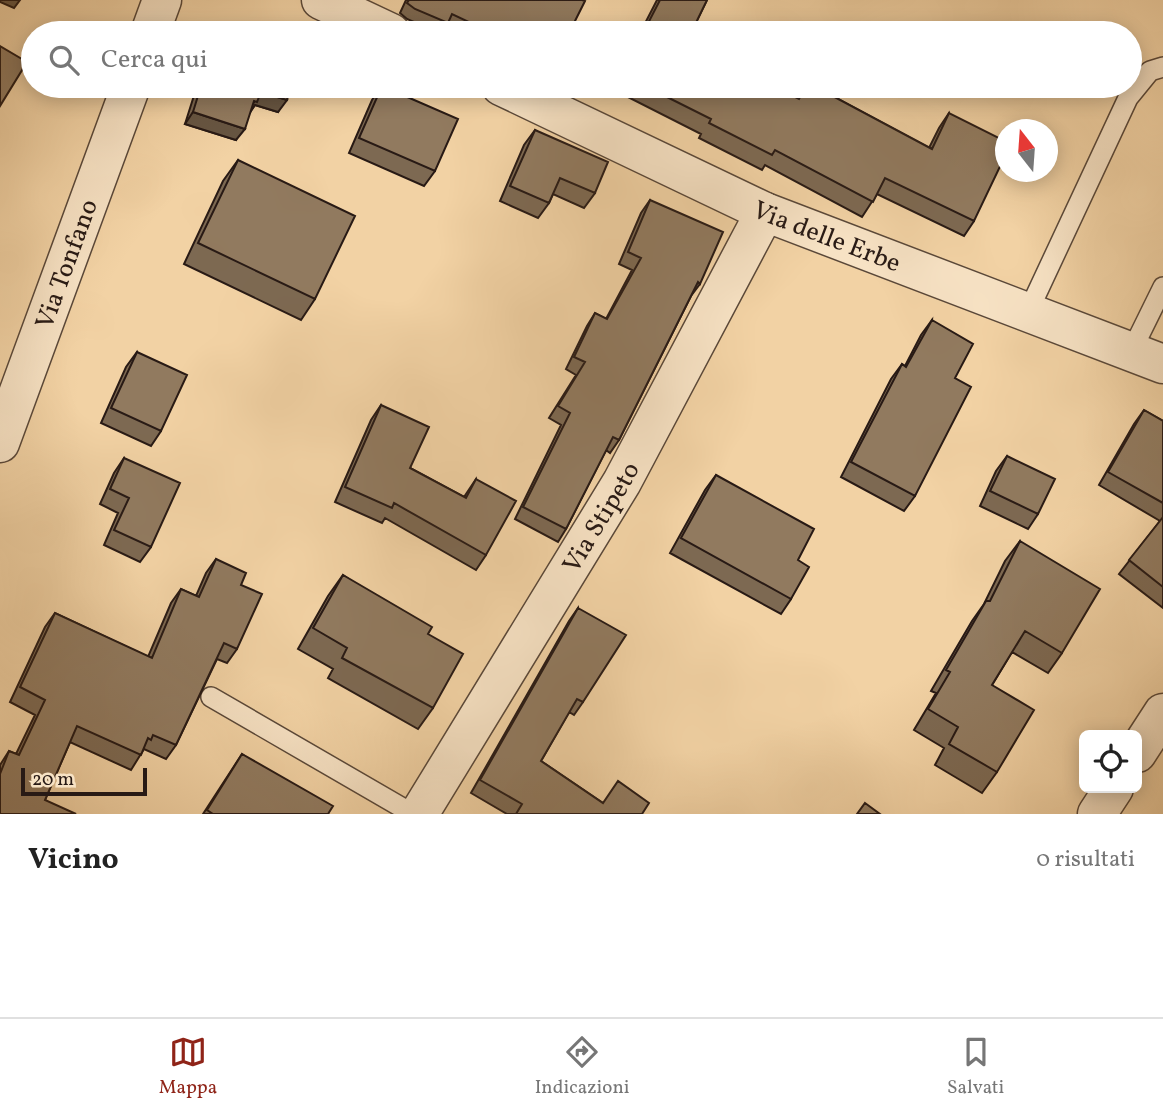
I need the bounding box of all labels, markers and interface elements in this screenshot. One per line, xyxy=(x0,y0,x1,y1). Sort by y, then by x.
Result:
search box xyxy=(21,21,1142,98)
icon: search xyxy=(45,41,83,79)
text: Cerca qui xyxy=(101,42,208,78)
north arrow xyxy=(995,119,1058,182)
street label: Via delle Erbe xyxy=(746,193,906,282)
street label: Via Tonfano xyxy=(27,194,108,334)
street label: Via Stipeto xyxy=(555,456,649,580)
map controls xyxy=(1079,730,1142,793)
button: locate xyxy=(1079,730,1142,793)
scale bar xyxy=(21,765,147,797)
text: 20 m xyxy=(32,767,74,793)
text: Vicino xyxy=(28,839,119,881)
text: 0 risultati xyxy=(1036,844,1135,876)
tab: Mappa xyxy=(159,1033,217,1101)
tab: Indicazioni xyxy=(535,1033,630,1101)
tab: Salvati xyxy=(947,1033,1004,1101)

